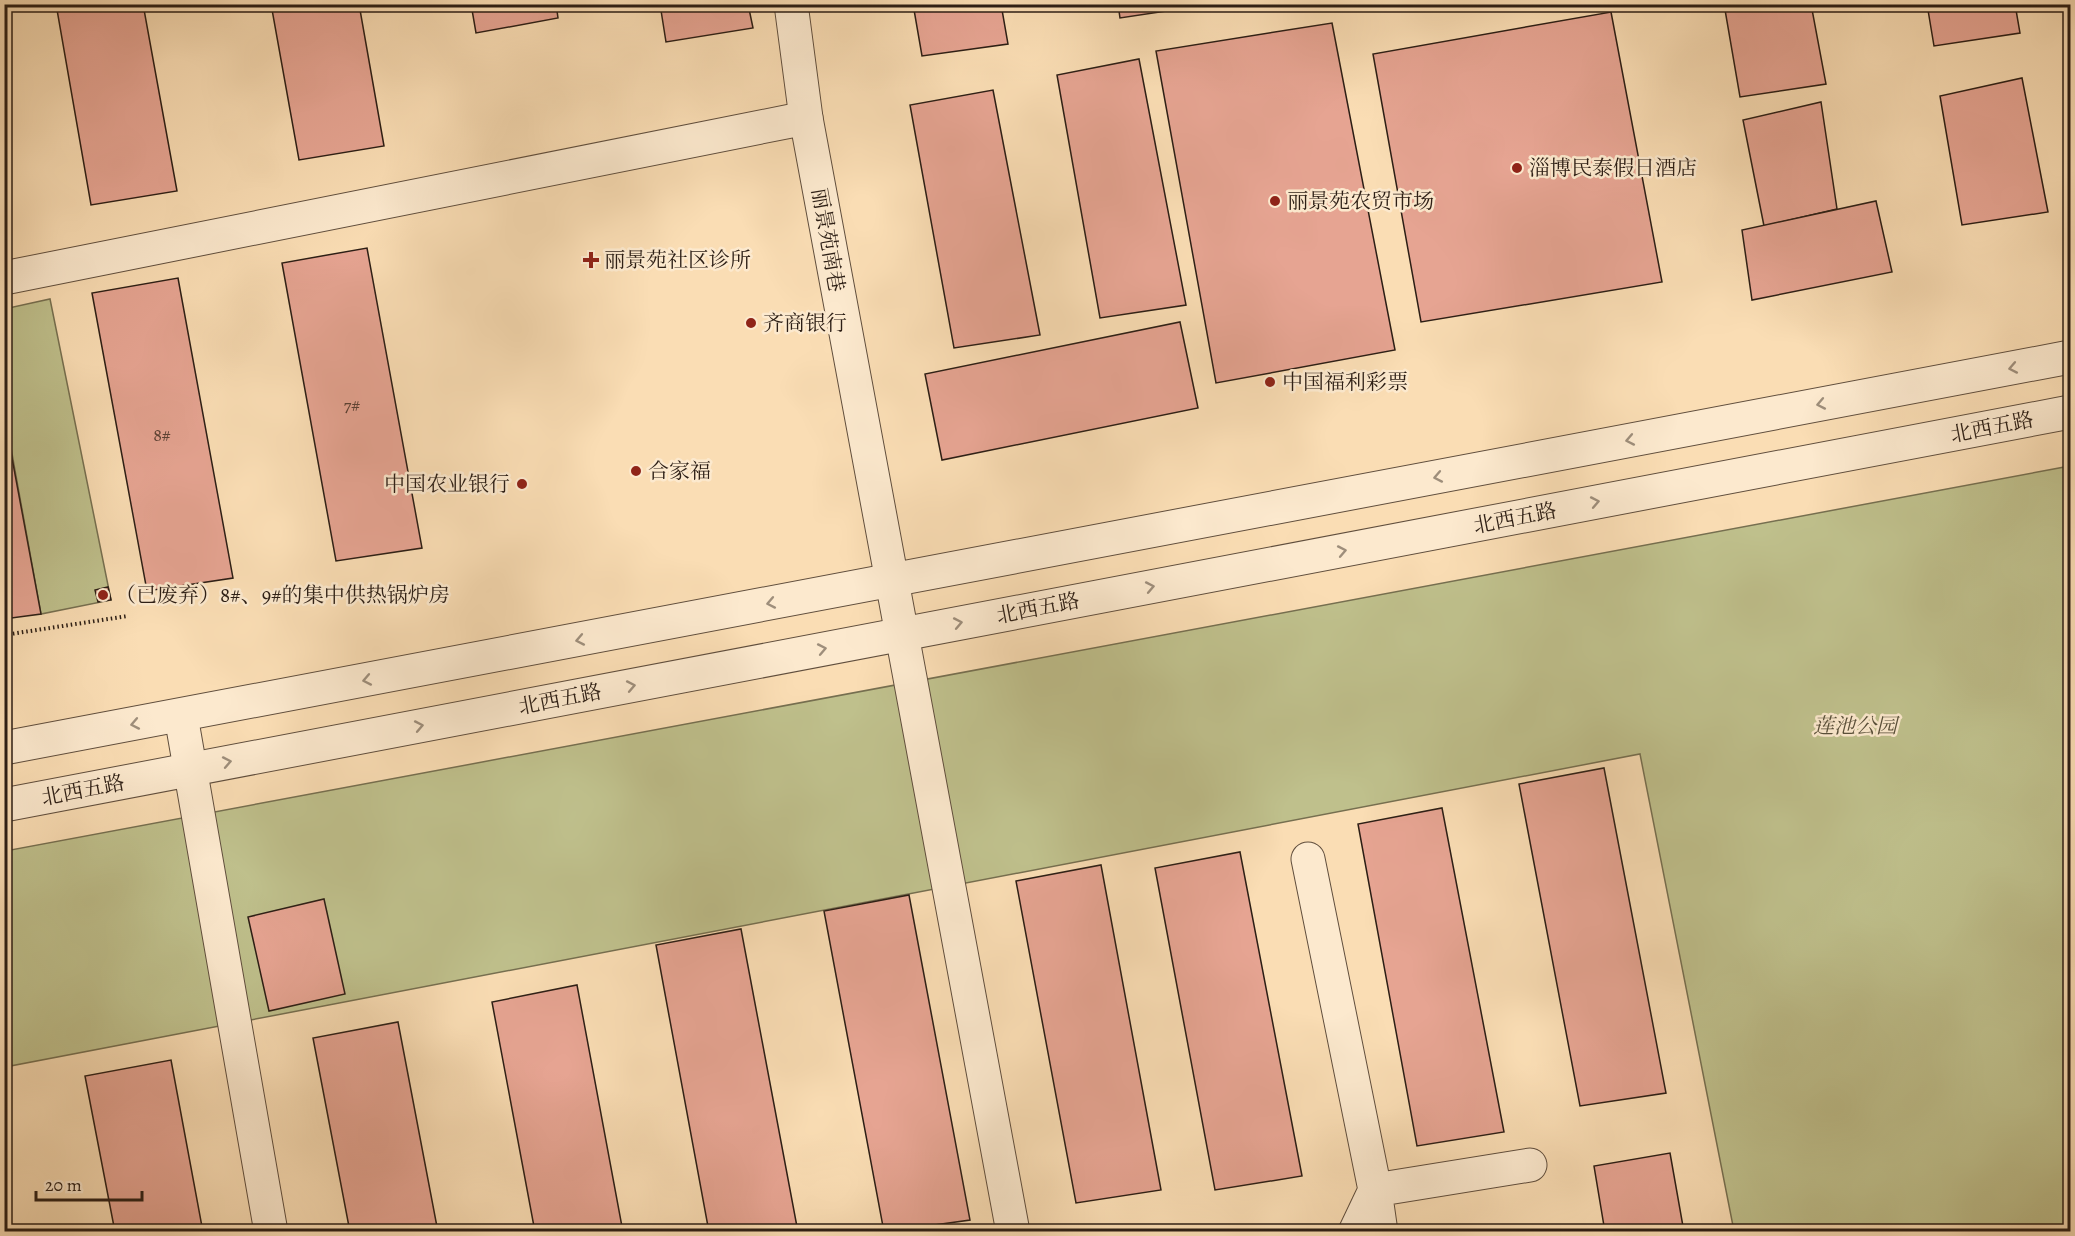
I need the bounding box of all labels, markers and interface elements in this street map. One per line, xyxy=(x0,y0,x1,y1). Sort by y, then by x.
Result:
place label: 淄博民泰假日酒店 xyxy=(1529,154,1697,182)
marker: 淄博民泰假日酒店 xyxy=(1510,161,1524,175)
street label: 丽景苑南巷 xyxy=(805,186,851,294)
place label: 丽景苑农贸市场 xyxy=(1287,187,1434,215)
marker: 丽景苑农贸市场 xyxy=(1268,194,1282,208)
place label: 丽景苑社区诊所 xyxy=(604,246,751,274)
marker: 丽景苑社区诊所 xyxy=(582,251,600,269)
place label: 齐商银行 xyxy=(763,309,847,337)
marker: 齐商银行 xyxy=(744,316,758,330)
one-way arrow xyxy=(2008,361,2018,373)
place label: 中国福利彩票 xyxy=(1282,368,1408,396)
marker: 中国福利彩票 xyxy=(1263,375,1277,389)
house number: 7# xyxy=(344,393,360,417)
one-way arrow xyxy=(1817,397,1827,410)
street label: 北西五路 xyxy=(1948,405,2036,449)
house number: 8# xyxy=(153,423,171,447)
one-way arrow xyxy=(1625,433,1635,446)
place label: 合家福 xyxy=(648,457,711,485)
marker: 合家福 xyxy=(629,464,643,478)
place label: 中国农业银行 xyxy=(384,470,510,498)
one-way arrow xyxy=(1434,470,1444,483)
marker: 中国农业银行 xyxy=(515,477,529,491)
street label: 北西五路 xyxy=(1471,496,1559,540)
one-way arrow xyxy=(1590,496,1600,509)
one-way arrow xyxy=(1336,545,1346,558)
place label: （已废弃）8#、9#的集中供热锅炉房 xyxy=(115,581,450,609)
one-way arrow xyxy=(1145,581,1155,594)
street label: 北西五路 xyxy=(994,586,1082,630)
marker: （已废弃）8#、9#的集中供热锅炉房 xyxy=(96,588,110,602)
one-way arrow xyxy=(766,596,776,609)
one-way arrow xyxy=(954,618,963,630)
one-way arrow xyxy=(575,633,585,646)
one-way arrow xyxy=(817,643,827,656)
one-way arrow xyxy=(363,673,373,686)
street label: 北西五路 xyxy=(516,677,604,721)
one-way arrow xyxy=(625,680,635,693)
park label: 莲池公园 xyxy=(1813,712,1900,740)
one-way arrow xyxy=(130,717,140,730)
one-way arrow xyxy=(413,720,423,733)
one-way arrow xyxy=(222,756,232,769)
street label: 北西五路 xyxy=(39,768,127,812)
scale bar xyxy=(36,1164,142,1202)
text: 20 m xyxy=(45,1173,82,1197)

